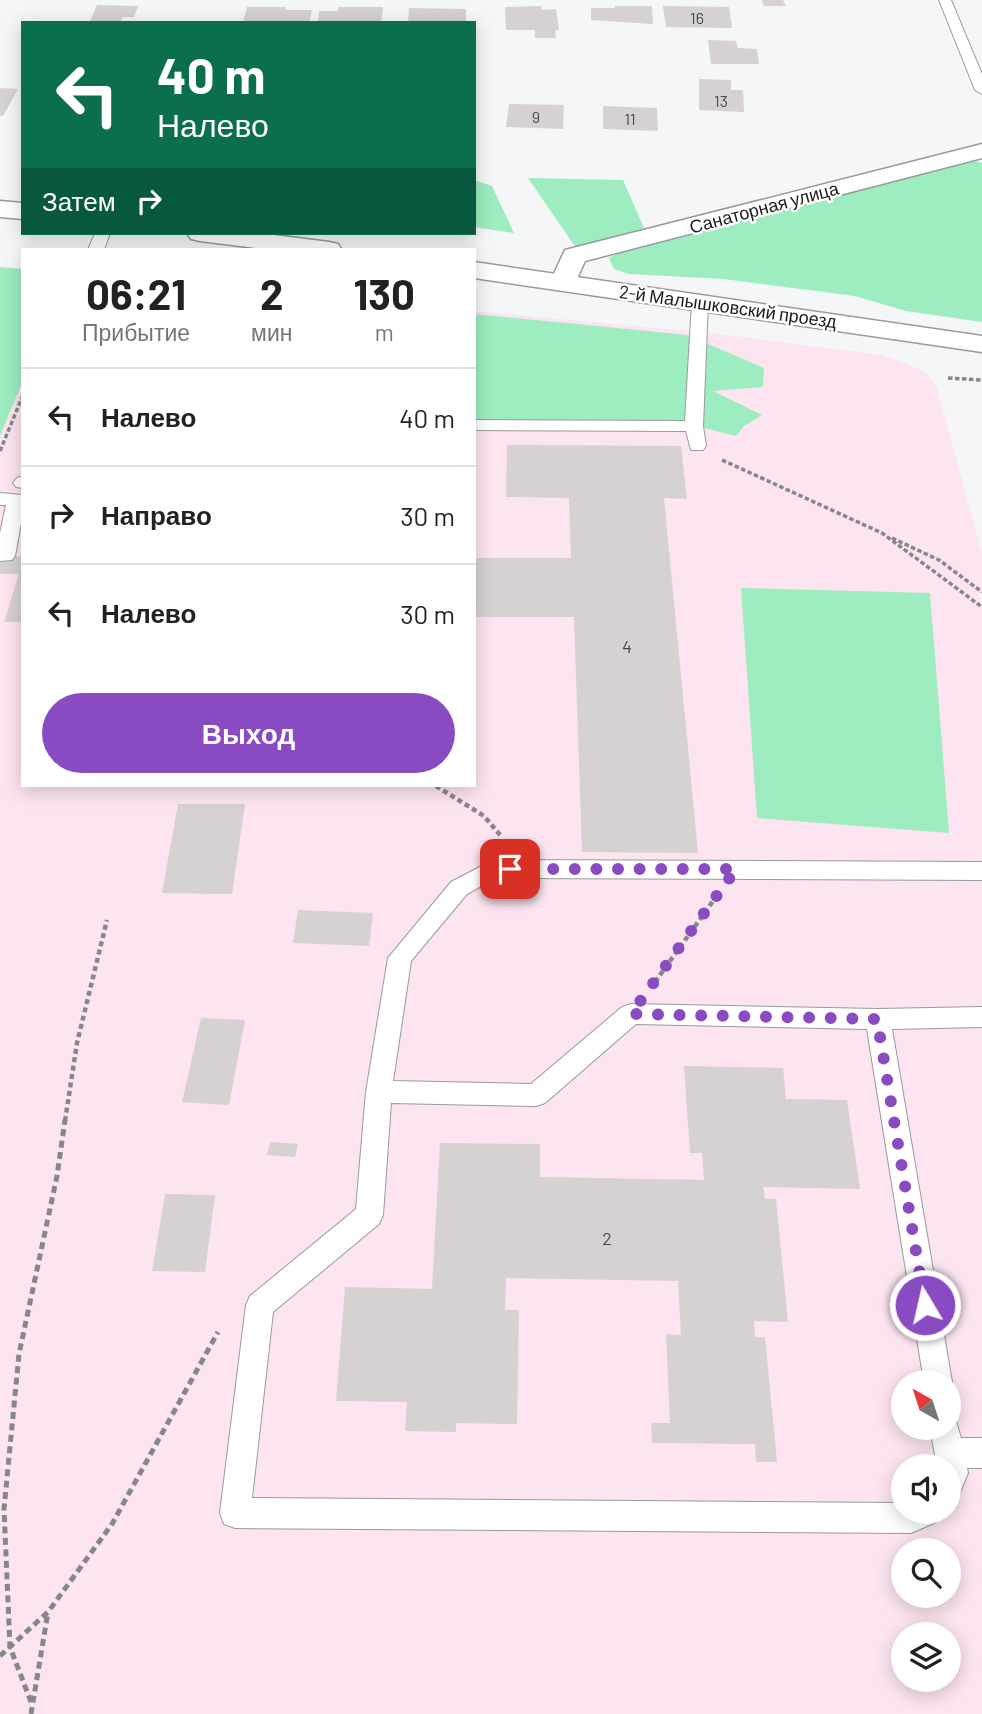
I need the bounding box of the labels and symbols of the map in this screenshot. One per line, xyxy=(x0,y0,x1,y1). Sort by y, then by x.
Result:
house number: 16 xyxy=(690,8,704,27)
house number: 13 xyxy=(714,91,728,110)
house number: 9 xyxy=(532,107,540,126)
house number: 11 xyxy=(624,109,636,128)
street label: Санаторная улица xyxy=(687,176,842,238)
street label: 2-й Малышковский проезд xyxy=(618,280,839,332)
house number: 4 xyxy=(622,635,632,657)
pin xyxy=(480,839,540,899)
house number: 2 xyxy=(602,1227,612,1249)
position arrow xyxy=(888,1268,962,1342)
north arrow xyxy=(891,1370,961,1440)

